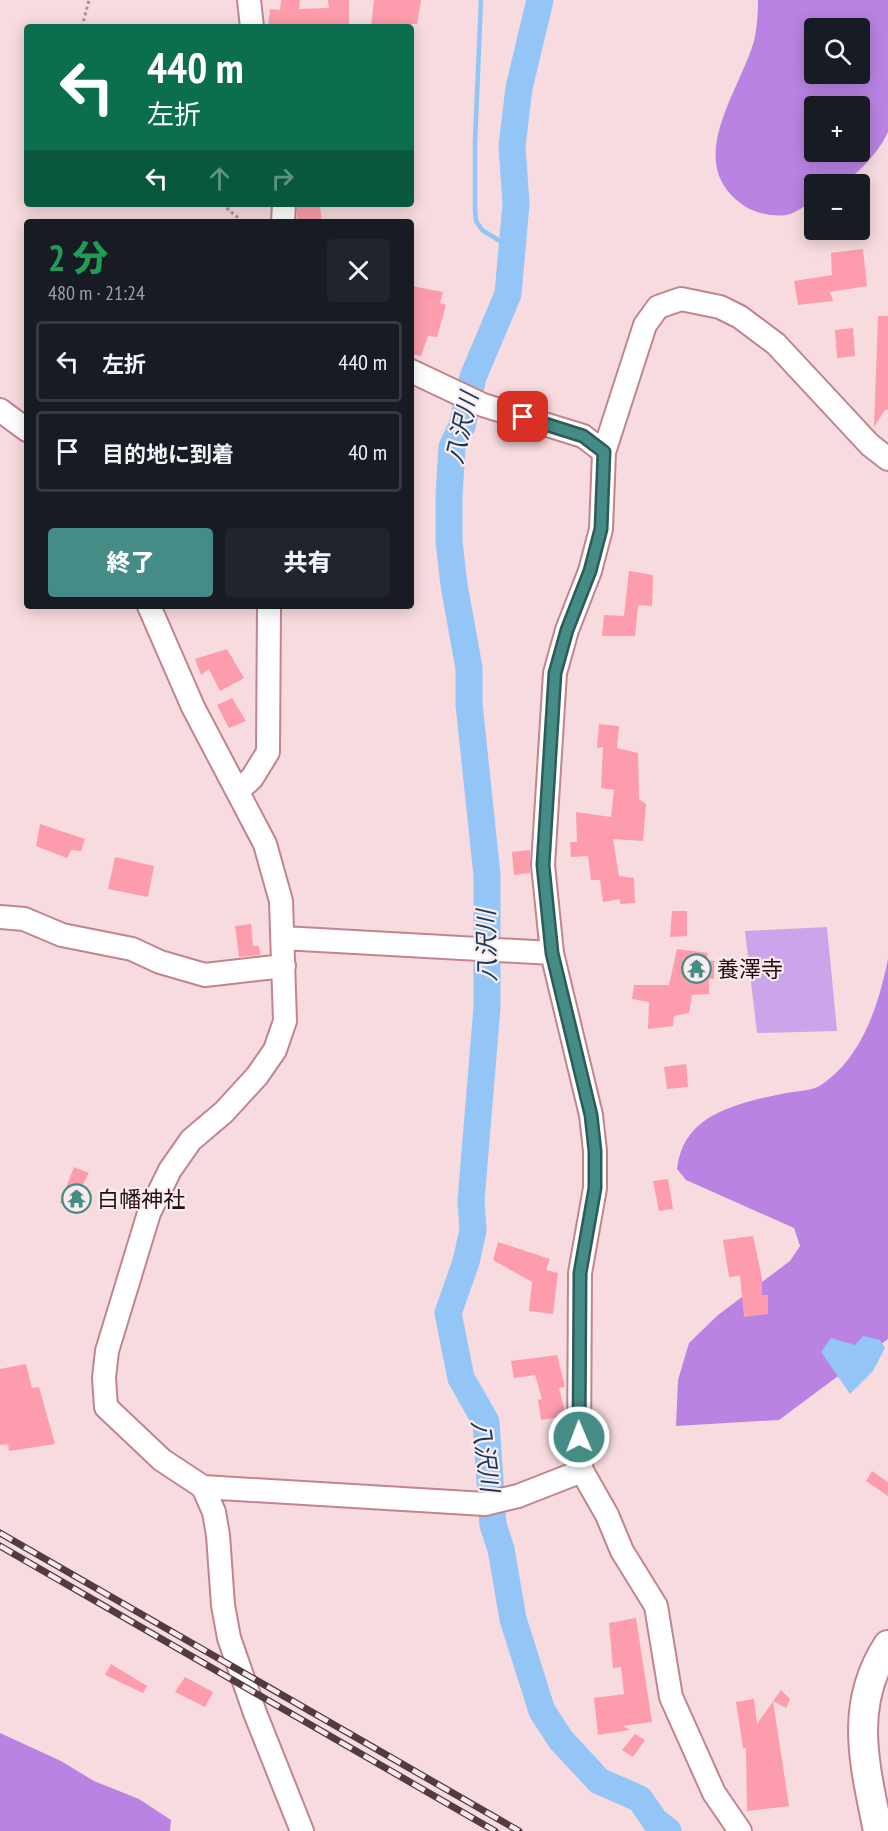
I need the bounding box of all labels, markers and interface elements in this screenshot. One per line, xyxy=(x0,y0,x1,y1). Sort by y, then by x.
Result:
map controls xyxy=(804,18,870,240)
button: search xyxy=(804,18,870,84)
text: 440 m xyxy=(147,40,244,95)
icon: left xyxy=(48,48,126,126)
button: + xyxy=(804,96,870,162)
text: 左折 xyxy=(147,97,201,131)
icon: left xyxy=(140,162,173,195)
icon: ahead xyxy=(203,162,236,195)
icon: right xyxy=(266,162,299,195)
button: − xyxy=(804,174,870,240)
text: 2 分 xyxy=(48,234,109,281)
button: close xyxy=(327,239,390,302)
text: 480 m · 21:24 xyxy=(48,280,145,306)
icon: left xyxy=(51,345,84,378)
text: 440 m xyxy=(338,348,387,376)
text: 左折 xyxy=(102,350,146,378)
water label: 八沢川 xyxy=(438,386,485,466)
pin xyxy=(497,391,548,442)
icon: arrive xyxy=(506,400,539,433)
icon: arrive xyxy=(51,435,84,468)
text: 40 m xyxy=(348,438,387,466)
text: 目的地に到着 xyxy=(102,440,234,468)
button: 終了 xyxy=(48,528,213,597)
button: 共有 xyxy=(225,528,390,597)
water label: 八沢川 xyxy=(470,907,503,982)
temple icon: 養澤寺 xyxy=(680,953,712,985)
place label: 養澤寺 xyxy=(717,955,783,983)
temple icon: 白幡神社 xyxy=(60,1183,92,1215)
place label: 白幡神社 xyxy=(97,1185,185,1213)
position arrow xyxy=(547,1405,611,1469)
water label: 八沢川 xyxy=(465,1418,506,1497)

